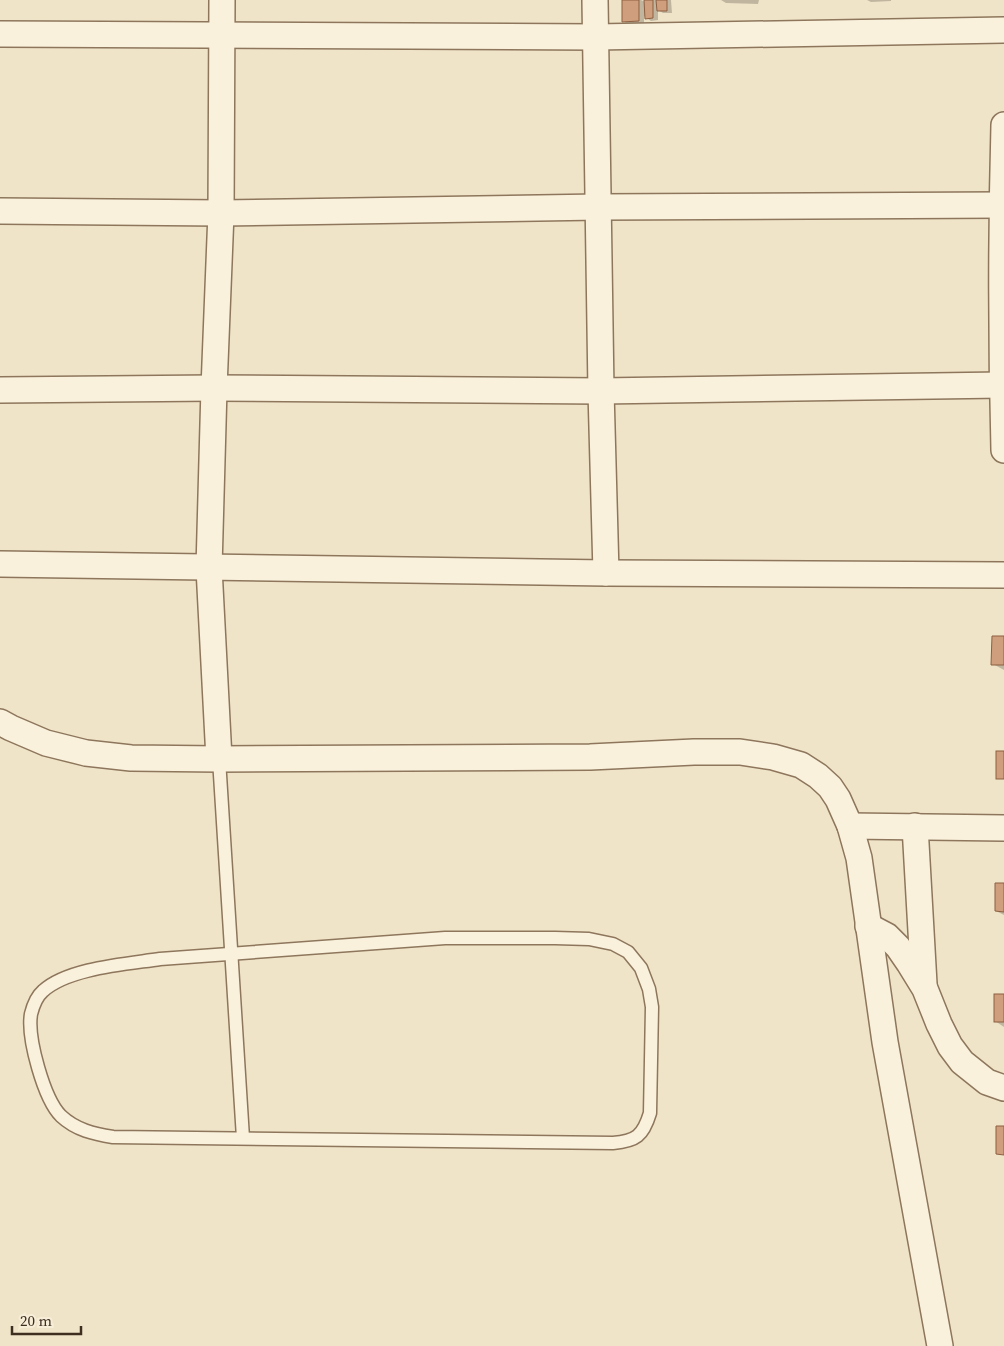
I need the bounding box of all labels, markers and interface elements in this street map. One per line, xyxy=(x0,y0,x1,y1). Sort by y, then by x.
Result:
scale bar xyxy=(12,1304,81,1336)
text: 20 m xyxy=(20,1310,52,1331)

